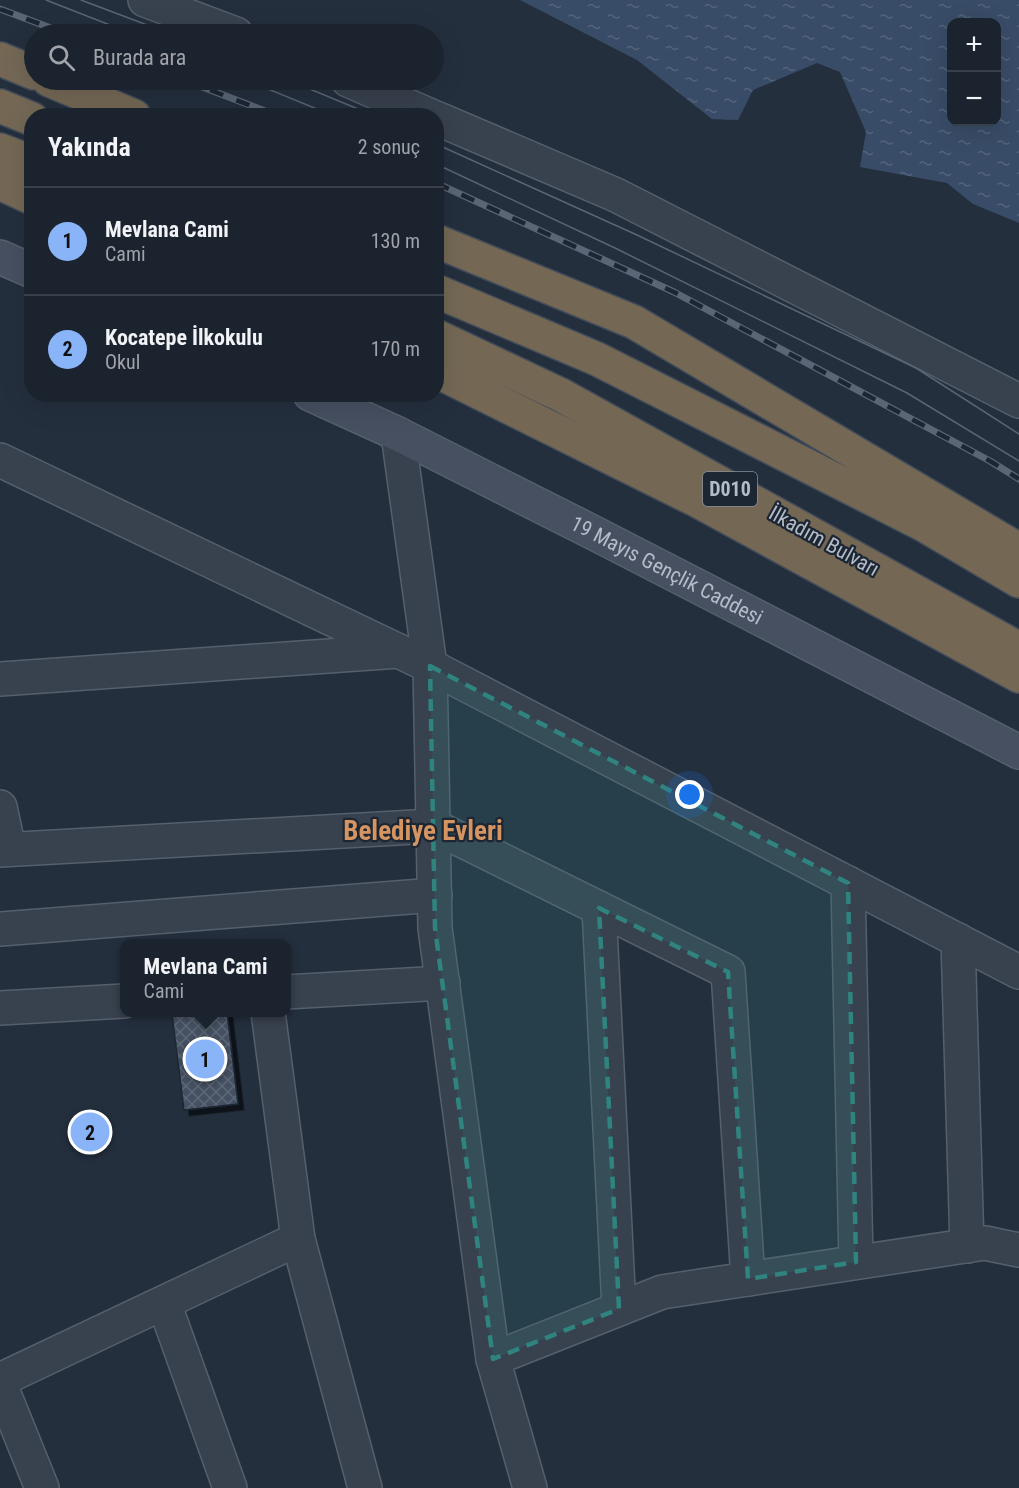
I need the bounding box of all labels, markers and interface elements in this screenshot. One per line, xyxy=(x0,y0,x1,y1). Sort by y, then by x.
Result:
map controls xyxy=(947,18,1001,126)
button: + xyxy=(947,18,1001,72)
search box xyxy=(24,24,444,90)
icon: search xyxy=(45,41,78,74)
text: Burada ara xyxy=(93,45,186,70)
button: − xyxy=(947,72,1001,126)
text: Yakında xyxy=(48,132,131,162)
text: 2 sonuç xyxy=(358,135,420,159)
text: Mevlana Cami xyxy=(105,217,229,242)
text: 1 xyxy=(62,229,73,253)
text: 130 m xyxy=(371,229,420,253)
text: Cami xyxy=(105,242,146,266)
text: Kocatepe İlkokulu xyxy=(105,325,263,350)
text: 2 xyxy=(62,337,73,361)
text: 170 m xyxy=(371,337,420,361)
text: Okul xyxy=(105,350,140,374)
road number: D010 xyxy=(703,472,757,506)
street label: İlkadım Bulvarı xyxy=(765,501,883,581)
street label: 19 Mayıs Gençlik Caddesi xyxy=(567,511,767,630)
your location xyxy=(675,780,704,809)
district label: Belediye Evleri xyxy=(343,815,503,847)
popup xyxy=(120,939,291,1017)
text: Mevlana Cami xyxy=(144,954,267,979)
text: Cami xyxy=(144,979,184,1003)
pin: 1 xyxy=(186,1036,224,1082)
pin: 2 xyxy=(70,1110,110,1154)

